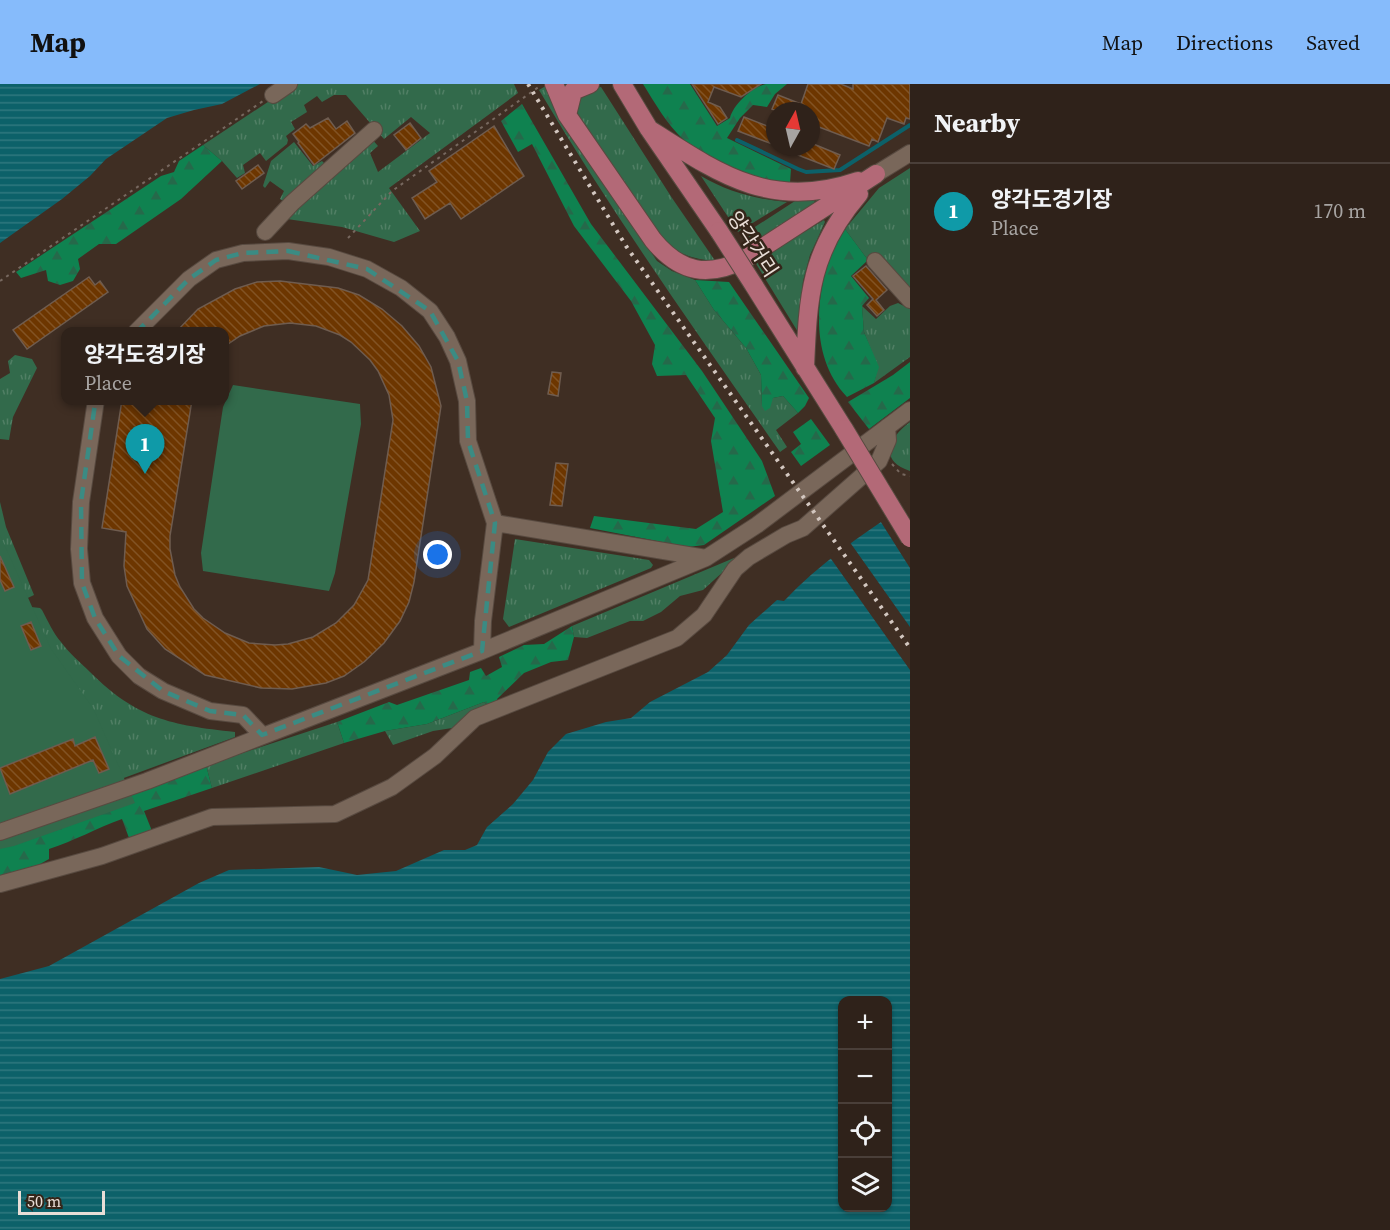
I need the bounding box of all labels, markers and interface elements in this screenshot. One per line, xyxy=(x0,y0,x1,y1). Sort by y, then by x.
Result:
text: Map xyxy=(30,23,86,61)
text: Map xyxy=(1102,28,1143,57)
text: Directions xyxy=(1176,28,1273,57)
text: Saved xyxy=(1306,28,1360,57)
north arrow xyxy=(766,102,820,156)
text: Nearby xyxy=(934,105,1020,141)
text: 양각도경기장 xyxy=(991,184,1112,214)
text: 1 xyxy=(948,197,959,225)
text: 170 m xyxy=(1313,197,1366,225)
street label: 양각거리 xyxy=(721,206,785,282)
text: Place xyxy=(991,214,1039,242)
popup xyxy=(61,327,229,405)
text: 양각도경기장 xyxy=(84,339,206,369)
text: Place xyxy=(84,369,132,397)
pin: 1 xyxy=(126,424,164,474)
your location xyxy=(423,540,452,569)
map controls xyxy=(838,996,892,1212)
button: + xyxy=(838,996,892,1050)
button: − xyxy=(838,1050,892,1104)
button: locate xyxy=(838,1104,892,1158)
button: layers xyxy=(838,1158,892,1212)
scale bar xyxy=(18,1188,105,1216)
text: 50 m xyxy=(27,1190,61,1212)

